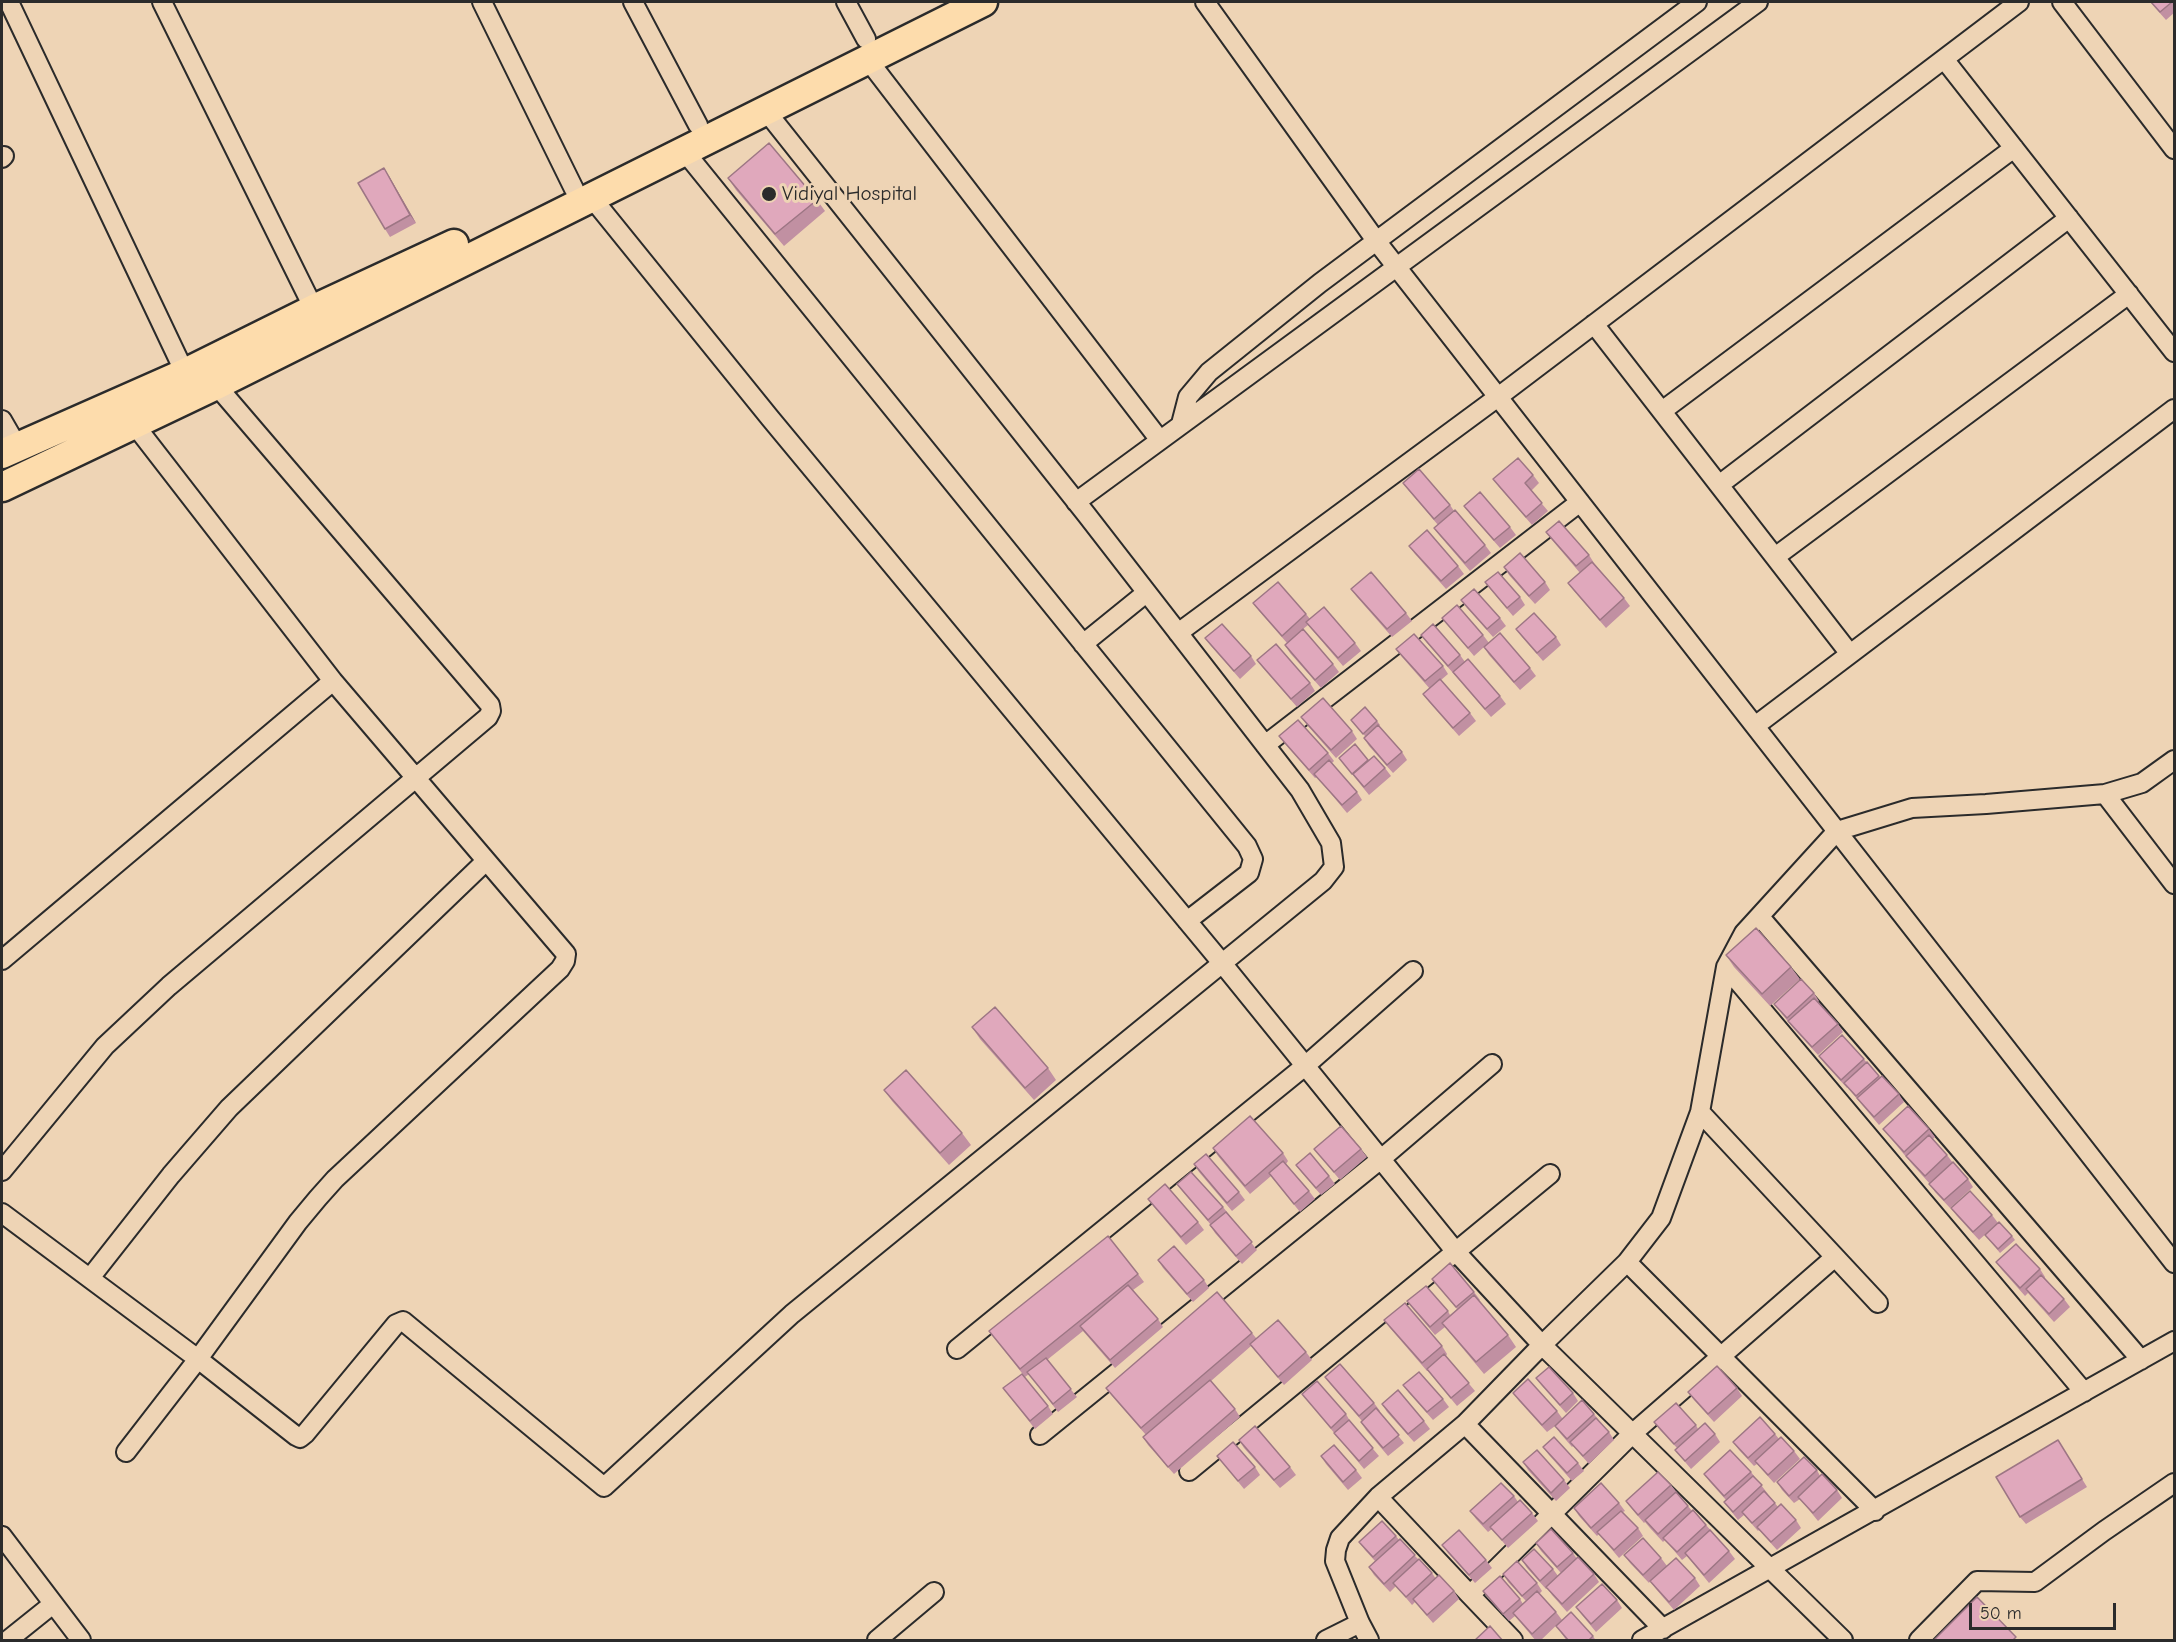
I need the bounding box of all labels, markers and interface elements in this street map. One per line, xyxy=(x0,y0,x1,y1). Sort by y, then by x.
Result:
place label: Vidiyal Hospital xyxy=(782,181,917,207)
marker: Vidiyal Hospital xyxy=(760,185,778,203)
scale bar xyxy=(1972,1591,2119,1629)
text: 50 m xyxy=(1980,1603,2022,1624)

